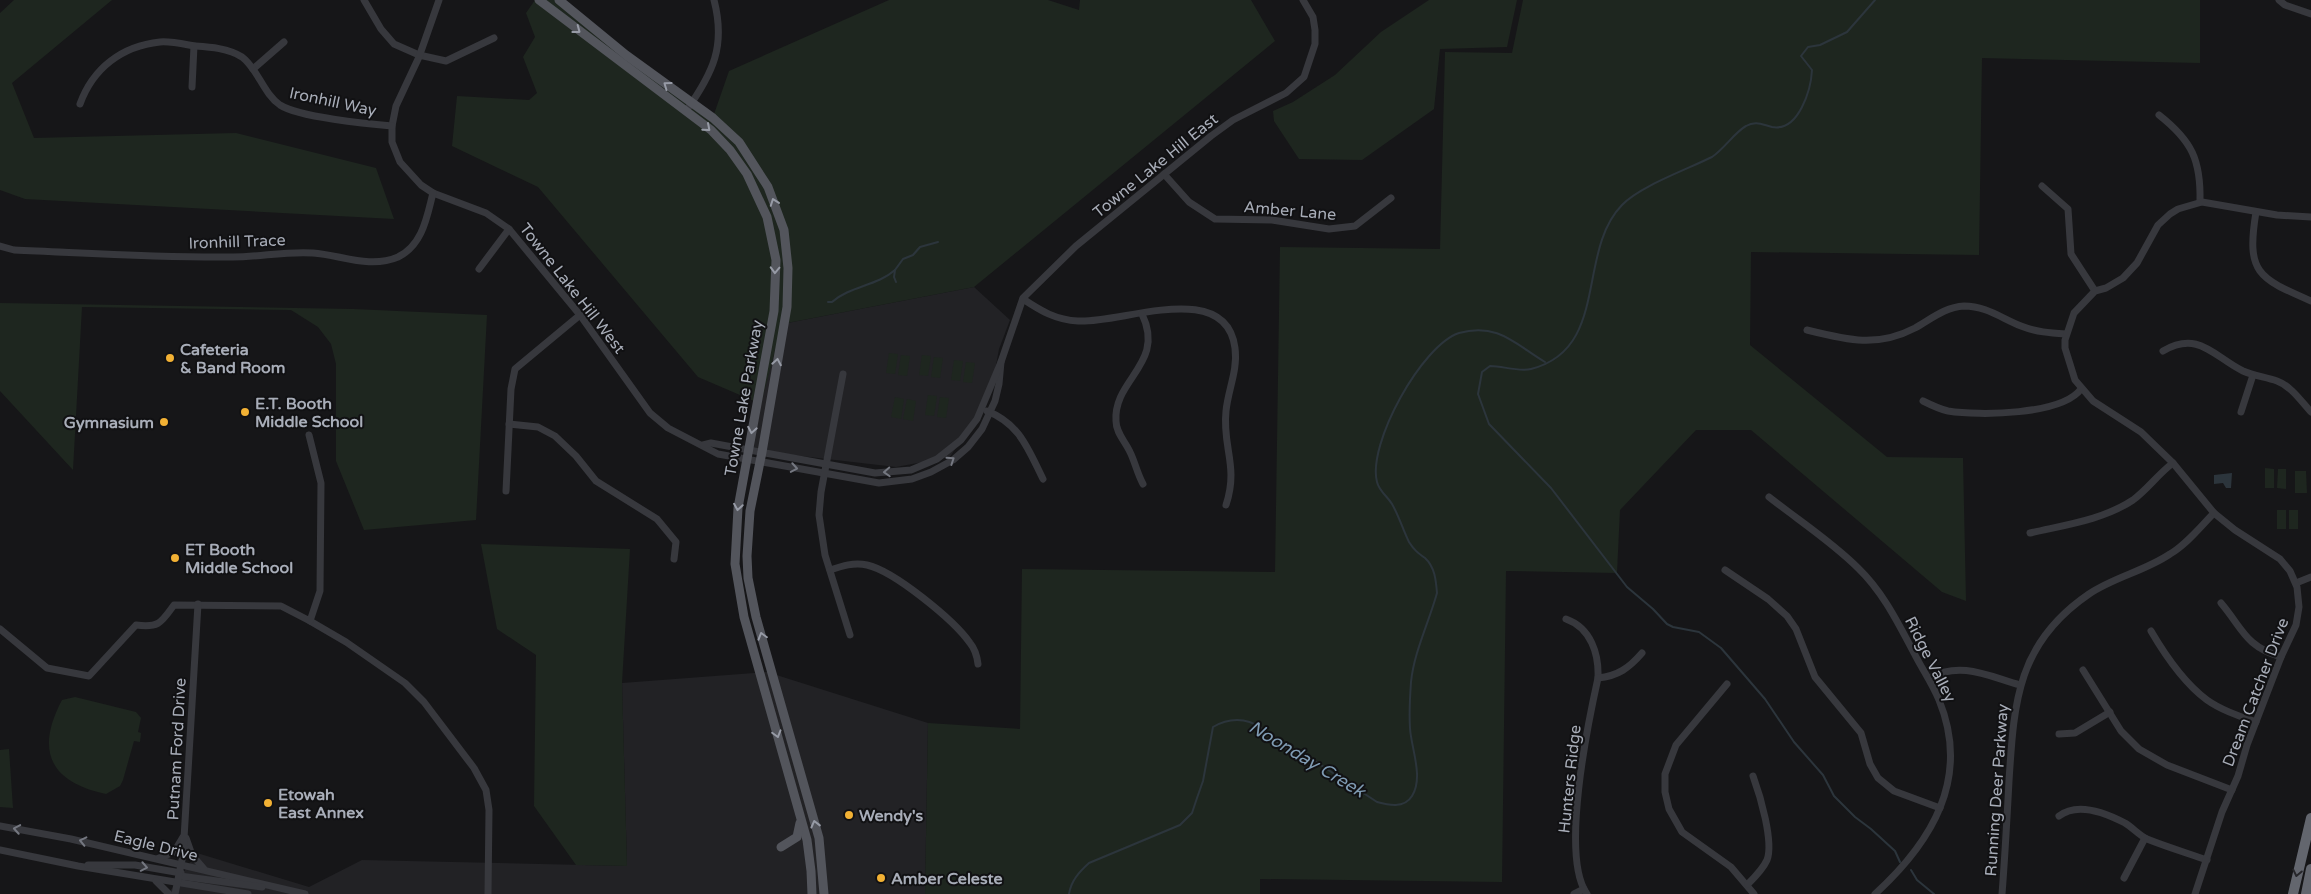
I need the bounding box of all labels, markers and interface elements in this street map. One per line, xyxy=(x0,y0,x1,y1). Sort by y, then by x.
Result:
one-way arrow xyxy=(571,24,581,33)
one-way arrow xyxy=(663,82,673,91)
street label: Ironhill Way xyxy=(287,83,379,121)
street label: Towne Lake Hill East xyxy=(1089,109,1222,222)
one-way arrow xyxy=(702,122,711,131)
street label: Amber Lane xyxy=(1243,197,1337,225)
one-way arrow xyxy=(770,198,780,207)
street label: Towne Lake Hill West xyxy=(515,219,629,358)
street label: Ironhill Trace xyxy=(188,230,286,254)
one-way arrow xyxy=(770,266,781,274)
street label: Towne Lake Parkway xyxy=(720,318,768,478)
place label: Cafeteria & Band Room xyxy=(180,340,286,378)
marker: Cafeteria & Band Room xyxy=(164,352,176,364)
one-way arrow xyxy=(772,357,782,366)
place label: E.T. Booth Middle School xyxy=(255,394,363,432)
marker: E.T. Booth Middle School xyxy=(239,406,251,418)
place label: Gymnasium xyxy=(64,413,154,433)
marker: Gymnasium xyxy=(158,416,170,428)
one-way arrow xyxy=(747,426,758,435)
one-way arrow xyxy=(946,457,955,467)
one-way arrow xyxy=(790,462,799,472)
one-way arrow xyxy=(883,467,891,478)
one-way arrow xyxy=(734,503,744,511)
place label: ET Booth Middle School xyxy=(185,540,293,578)
marker: ET Booth Middle School xyxy=(169,552,181,564)
street label: Ridge Valley xyxy=(1900,613,1960,706)
street label: Dream Catcher Drive xyxy=(2218,615,2294,770)
one-way arrow xyxy=(757,632,767,640)
street label: Putnam Ford Drive xyxy=(163,677,191,821)
street label: Running Deer Parkway xyxy=(1981,703,2013,877)
water label: Noonday Creek xyxy=(1245,716,1370,803)
street label: Hunters Ridge xyxy=(1554,724,1586,834)
one-way arrow xyxy=(771,729,782,738)
place label: Etowah East Annex xyxy=(278,785,364,823)
marker: Etowah East Annex xyxy=(262,797,274,809)
place label: Wendy's xyxy=(859,806,923,826)
marker: Wendy's xyxy=(843,809,855,821)
one-way arrow xyxy=(810,819,821,828)
one-way arrow xyxy=(12,824,21,834)
street label: Eagle Drive xyxy=(112,826,200,866)
one-way arrow xyxy=(79,836,88,847)
one-way arrow xyxy=(139,861,148,871)
place label: Amber Celeste xyxy=(891,869,1003,889)
one-way arrow xyxy=(2292,869,2303,877)
marker: Amber Celeste xyxy=(875,872,887,884)

